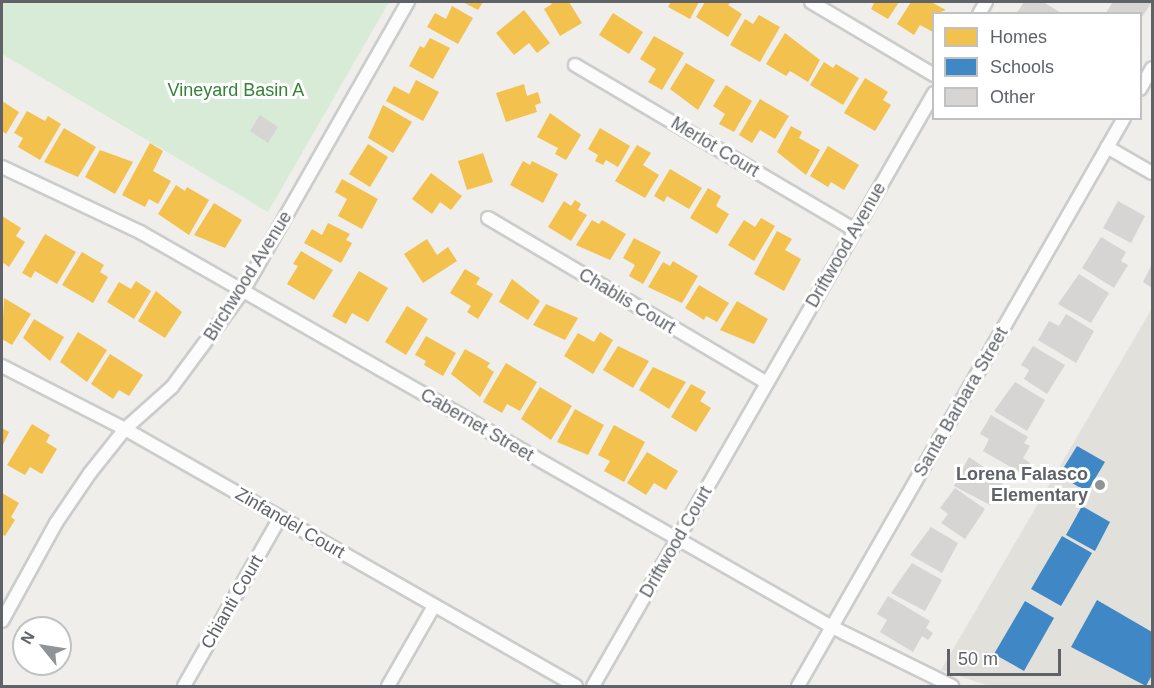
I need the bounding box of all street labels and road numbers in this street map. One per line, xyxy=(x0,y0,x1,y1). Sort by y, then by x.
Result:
street label: Merlot Court xyxy=(667,112,763,182)
street label: Driftwood Avenue xyxy=(801,178,891,312)
street label: Birchwood Avenue xyxy=(199,207,297,345)
street label: Chablis Court xyxy=(575,264,679,338)
street label: Santa Barbara Street xyxy=(909,323,1013,481)
street label: Cabernet Street xyxy=(417,384,537,466)
street label: Driftwood Court xyxy=(635,482,717,602)
street label: Zinfandel Court xyxy=(231,483,349,563)
street label: Chianti Court xyxy=(196,551,268,653)

